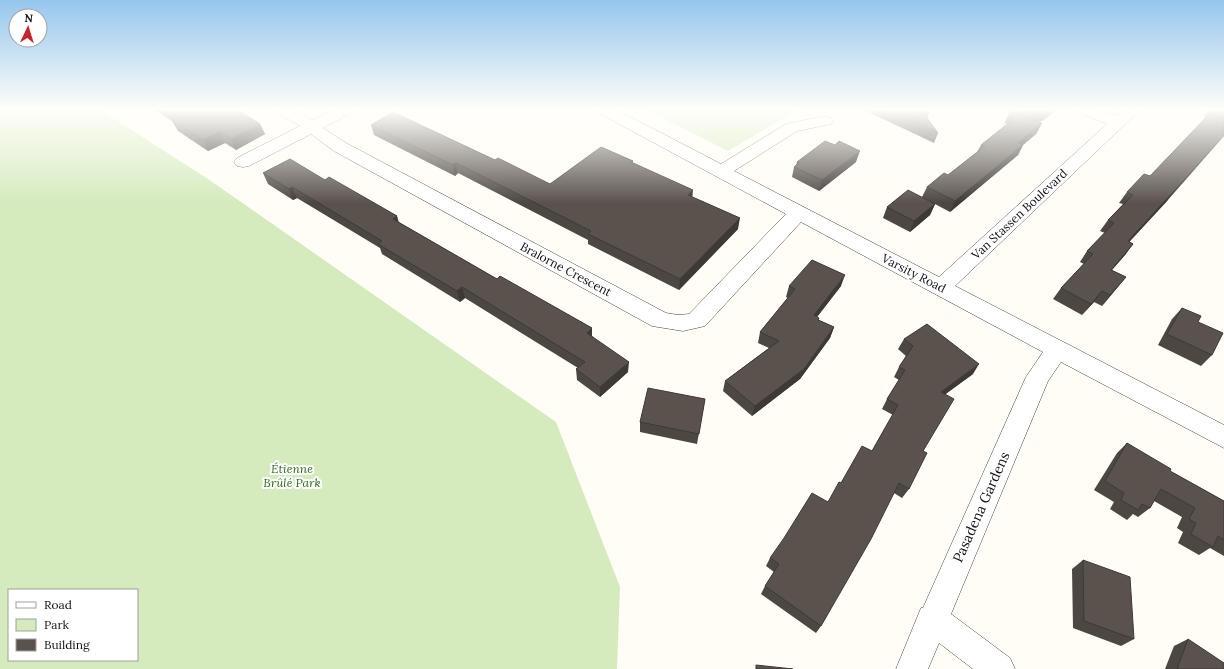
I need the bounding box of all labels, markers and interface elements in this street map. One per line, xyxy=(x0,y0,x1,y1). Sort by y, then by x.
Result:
north arrow xyxy=(8,8,48,48)
text: N xyxy=(24,11,34,25)
street label: Van Stassen Boulevard xyxy=(967,166,1070,263)
street label: Bralorne Crescent xyxy=(518,239,615,300)
street label: Varsity Road xyxy=(878,250,949,296)
street label: Pasadena Gardens xyxy=(948,449,1014,565)
park label: Étienne Brûlé Park xyxy=(263,461,321,490)
legend xyxy=(8,589,138,661)
text: Road xyxy=(44,597,72,612)
text: Park xyxy=(44,617,70,632)
text: Building xyxy=(44,637,90,652)

